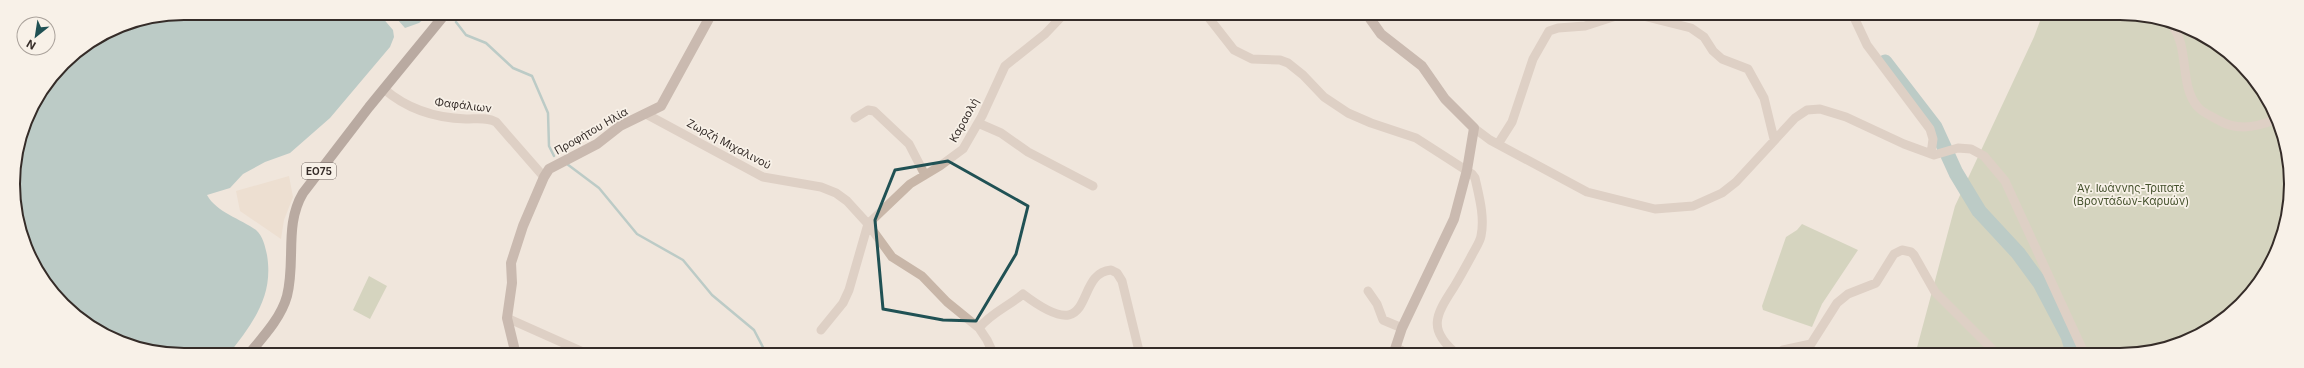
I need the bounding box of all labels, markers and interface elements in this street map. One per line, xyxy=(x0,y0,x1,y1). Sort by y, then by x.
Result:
north arrow xyxy=(16,16,56,56)
text: N xyxy=(24,37,38,53)
street label: Φαφάλιων xyxy=(434,95,493,116)
street label: Καραολή xyxy=(946,95,982,145)
street label: Προφήτου Ηλία xyxy=(552,104,630,158)
street label: Ζωρζή Μιχαλινού xyxy=(684,116,774,172)
road number: ΕΟ75 xyxy=(302,163,336,179)
park label: Άγ. Ιωάννης-Τριπατέ (Βροντάδων-Καρυών) xyxy=(2073,181,2189,208)

